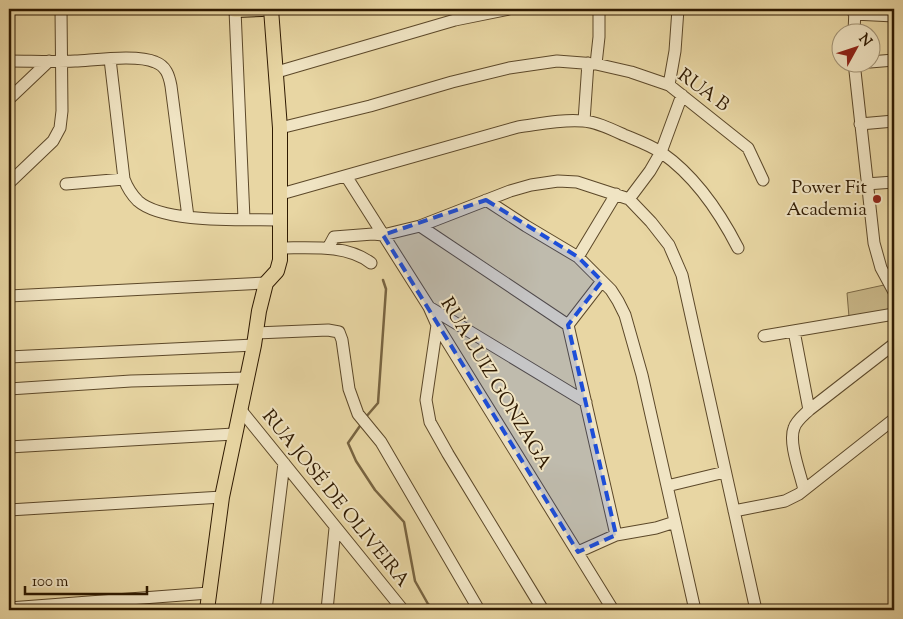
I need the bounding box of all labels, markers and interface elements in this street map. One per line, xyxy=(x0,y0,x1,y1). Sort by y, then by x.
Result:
north arrow xyxy=(830,22,880,72)
text: N xyxy=(853,30,876,52)
street label: RUA B xyxy=(671,63,735,119)
place label: Power Fit Academia xyxy=(786,175,868,224)
marker: Power Fit Academia xyxy=(871,193,883,205)
street label: RUA LUIZ GONZAGA xyxy=(433,293,557,476)
street label: RUA JOSÉ DE OLIVEIRA xyxy=(255,404,416,594)
scale bar xyxy=(25,564,148,596)
text: 100 m xyxy=(32,572,69,593)

